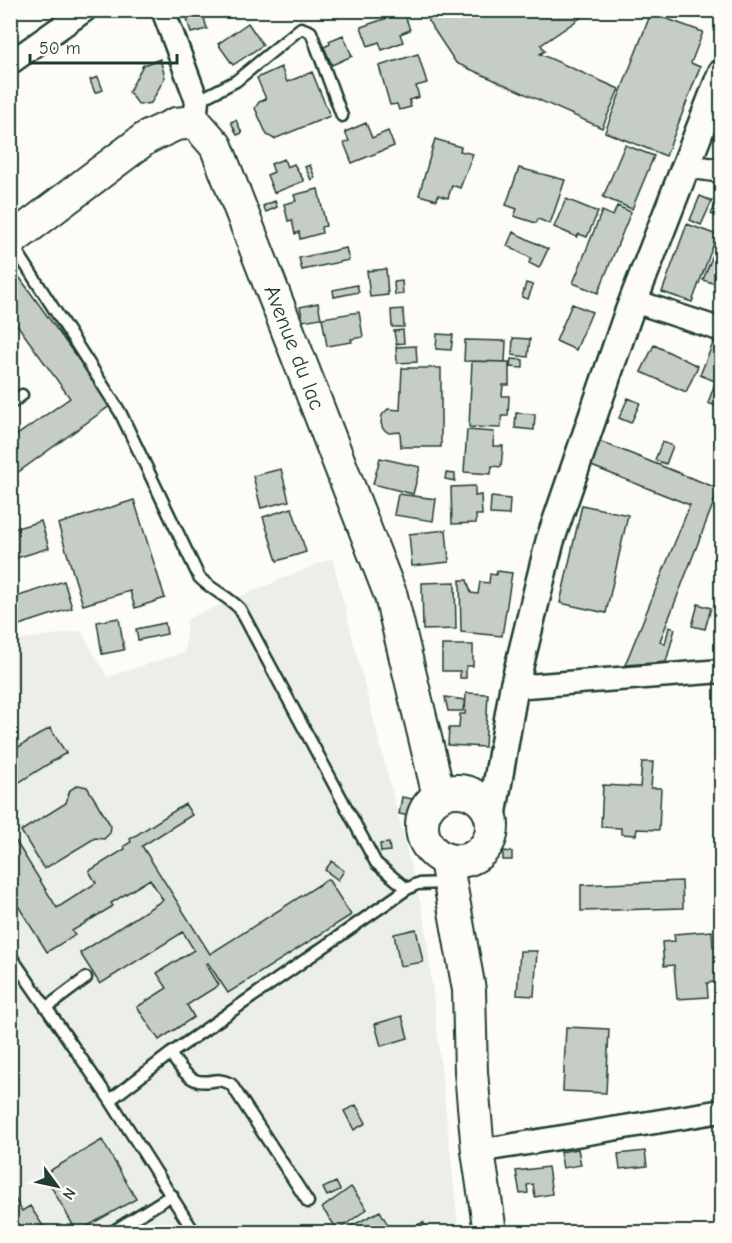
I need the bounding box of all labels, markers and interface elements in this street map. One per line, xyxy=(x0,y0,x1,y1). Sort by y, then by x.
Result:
scale bar xyxy=(30,27,177,65)
text: 50 m xyxy=(39,38,81,59)
street label: Avenue du lac xyxy=(258,282,330,414)
north arrow xyxy=(27,1156,87,1216)
text: N xyxy=(58,1184,79,1203)

